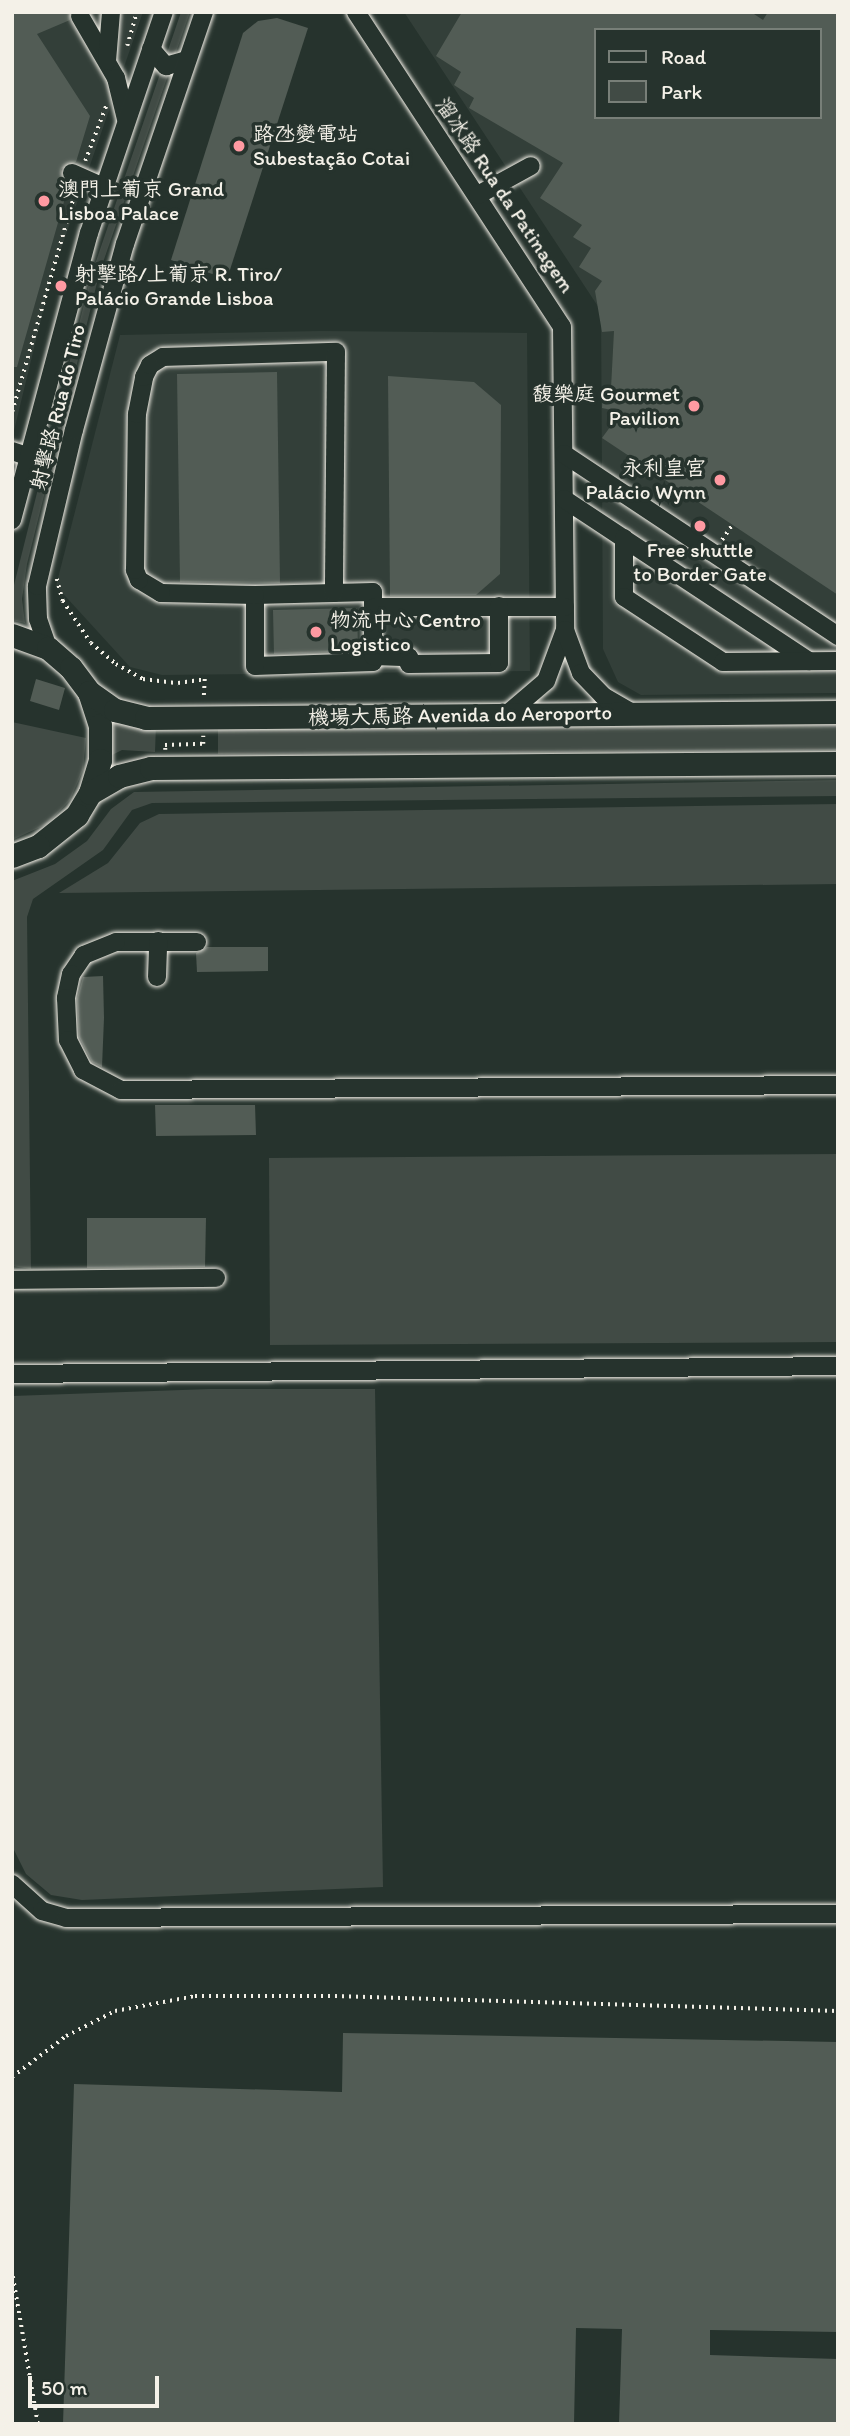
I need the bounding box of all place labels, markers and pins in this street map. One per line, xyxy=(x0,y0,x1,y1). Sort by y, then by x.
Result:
place label: 路氹變電站 Subestação Cotai xyxy=(253,121,409,171)
marker: 路氹變電站 Subestação Cotai xyxy=(231,138,247,154)
place label: 澳門上葡京 Grand Lisboa Palace xyxy=(58,176,224,226)
marker: 澳門上葡京 Grand Lisboa Palace xyxy=(36,193,52,209)
place label: 射擊路/上葡京 R. Tiro/ Palácio Grande Lisboa xyxy=(75,261,282,311)
marker: 射擊路/上葡京 R. Tiro/ Palácio Grande Lisboa xyxy=(53,278,69,294)
place label: 馥樂庭 Gourmet Pavilion xyxy=(532,381,680,431)
marker: 馥樂庭 Gourmet Pavilion xyxy=(686,398,702,414)
place label: 永利皇宮 Palácio Wynn xyxy=(586,455,706,505)
marker: 永利皇宮 Palácio Wynn xyxy=(712,472,728,488)
marker: Free shuttle to Border Gate xyxy=(692,518,708,534)
place label: Free shuttle to Border Gate xyxy=(633,537,767,587)
place label: 物流中心 Centro Logistico xyxy=(330,607,481,657)
marker: 物流中心 Centro Logistico xyxy=(308,624,324,640)

